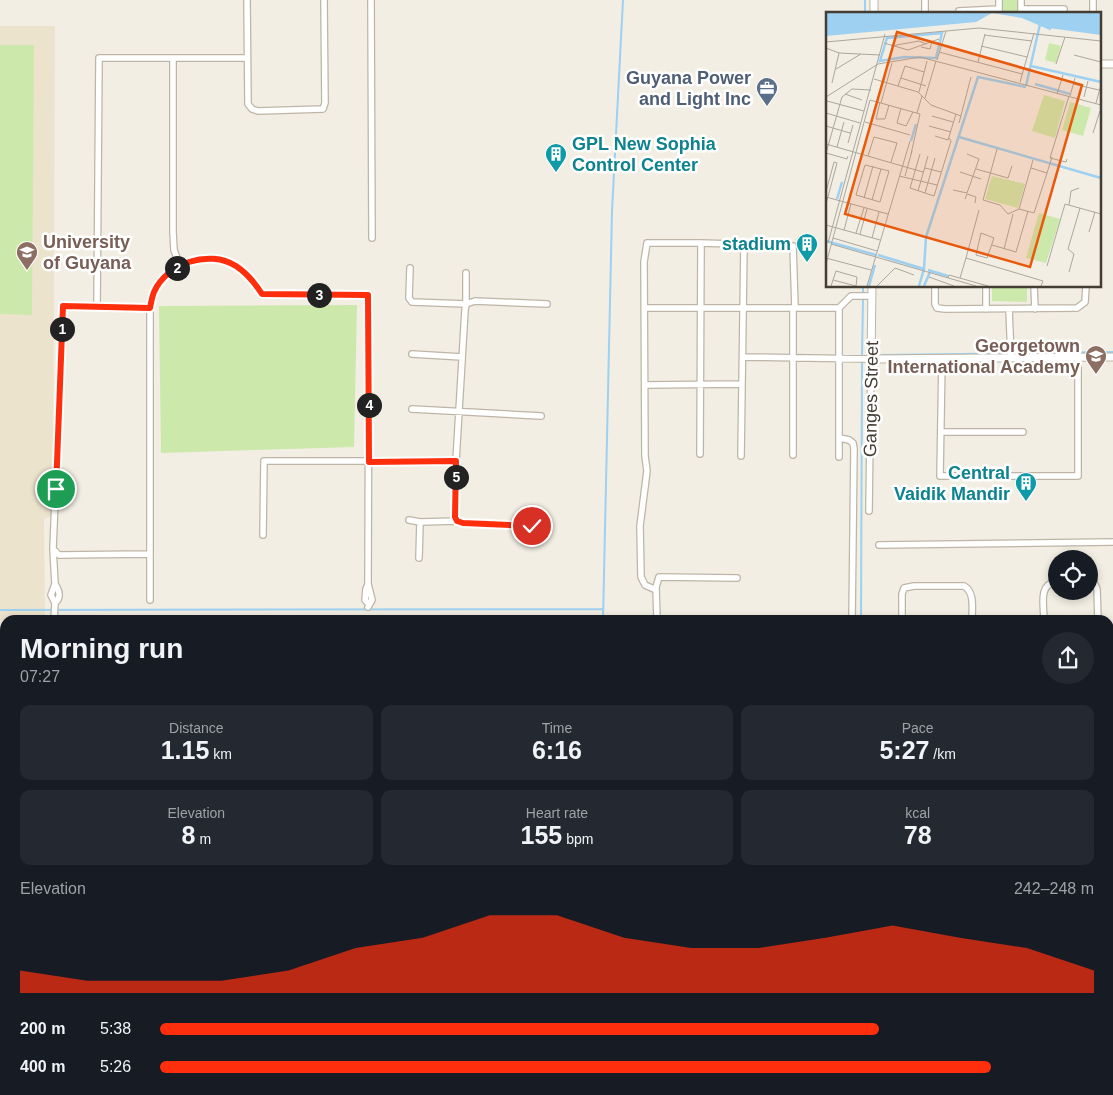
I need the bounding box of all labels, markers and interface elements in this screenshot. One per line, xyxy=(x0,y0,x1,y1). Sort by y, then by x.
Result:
inset map xyxy=(826,12,1100,288)
place label: Guyana Power and Light Inc xyxy=(626,68,751,109)
office icon: Guyana Power and Light Inc xyxy=(755,76,779,107)
place label: GPL New Sophia Control Center xyxy=(572,134,717,175)
building icon: GPL New Sophia Control Center xyxy=(544,142,568,173)
place label: University of Guyana xyxy=(43,232,132,273)
building icon: stadium xyxy=(795,232,819,263)
place label: stadium xyxy=(722,234,791,254)
school or university icon: University of Guyana xyxy=(15,240,39,271)
pin: 2 xyxy=(164,256,190,280)
text: 2 xyxy=(174,260,181,276)
pin: 3 xyxy=(306,282,332,308)
text: 3 xyxy=(316,287,323,303)
pin: 1 xyxy=(50,316,74,342)
text: 1 xyxy=(59,321,66,337)
place label: Georgetown International Academy xyxy=(888,336,1080,377)
street label: Ganges Street xyxy=(860,341,882,457)
school or university icon: Georgetown International Academy xyxy=(1084,344,1108,375)
pin: 4 xyxy=(356,392,382,418)
text: 4 xyxy=(366,397,373,413)
place label: Central Vaidik Mandir xyxy=(894,463,1010,504)
pin: 5 xyxy=(444,464,468,490)
pin xyxy=(35,468,77,510)
text: 5 xyxy=(453,469,460,485)
building icon: Central Vaidik Mandir xyxy=(1014,471,1038,502)
icon: arrive xyxy=(42,475,70,503)
pin xyxy=(511,505,553,547)
icon: check xyxy=(518,512,546,540)
map controls xyxy=(1048,550,1098,600)
button: locate xyxy=(1048,550,1098,600)
button: share xyxy=(1042,632,1094,684)
text: Morning run xyxy=(20,633,183,664)
text: 07:27 xyxy=(20,668,60,685)
text: Distance xyxy=(169,720,224,736)
text: Time xyxy=(542,720,572,736)
text: Pace xyxy=(902,720,934,736)
text: 1.15 xyxy=(161,736,209,764)
text: 6:16 xyxy=(532,736,582,764)
text: 5:27 xyxy=(879,736,929,764)
text: km xyxy=(209,746,232,762)
text: /km xyxy=(929,746,956,762)
text: Elevation xyxy=(168,805,225,821)
text: Heart rate xyxy=(526,805,588,821)
text: kcal xyxy=(905,805,930,821)
text: 8 xyxy=(182,821,196,849)
text: 155 xyxy=(521,821,562,849)
text: 78 xyxy=(904,821,932,849)
text: m xyxy=(196,831,211,847)
text: bpm xyxy=(562,831,593,847)
text: Elevation xyxy=(20,880,86,897)
text: 242–248 m xyxy=(1014,880,1094,897)
text: 200 m xyxy=(20,1020,65,1037)
text: 5:38 xyxy=(100,1020,131,1037)
text: 400 m xyxy=(20,1058,65,1075)
text: 5:26 xyxy=(100,1058,131,1075)

